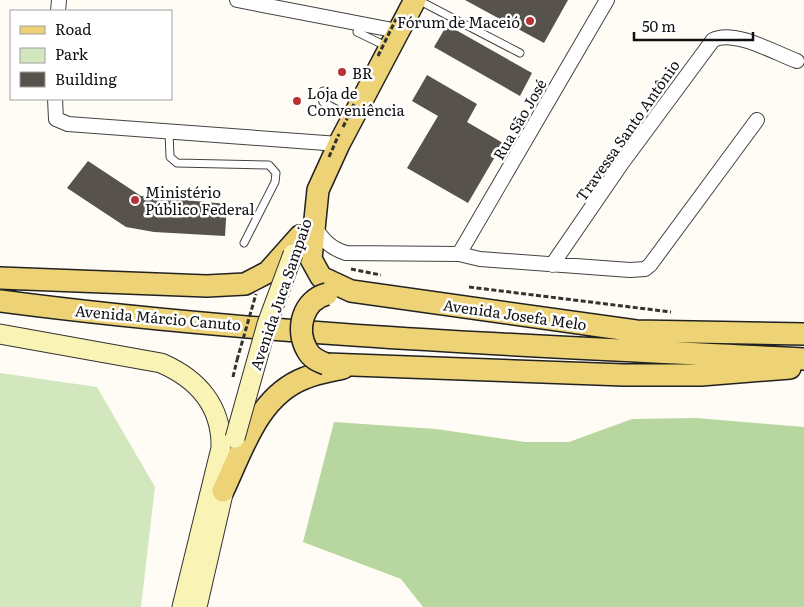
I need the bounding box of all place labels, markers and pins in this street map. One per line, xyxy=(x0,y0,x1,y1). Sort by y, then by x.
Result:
place label: Fórum de Maceió xyxy=(397,10,520,33)
marker: Fórum de Maceió xyxy=(524,15,536,27)
place label: BR xyxy=(352,61,373,84)
marker: BR xyxy=(336,66,348,78)
place label: Loja de Conveniência xyxy=(307,81,405,121)
marker: Loja de Conveniência xyxy=(291,95,303,107)
place label: Ministério Público Federal xyxy=(145,180,255,220)
marker: Ministério Público Federal xyxy=(129,194,141,206)

